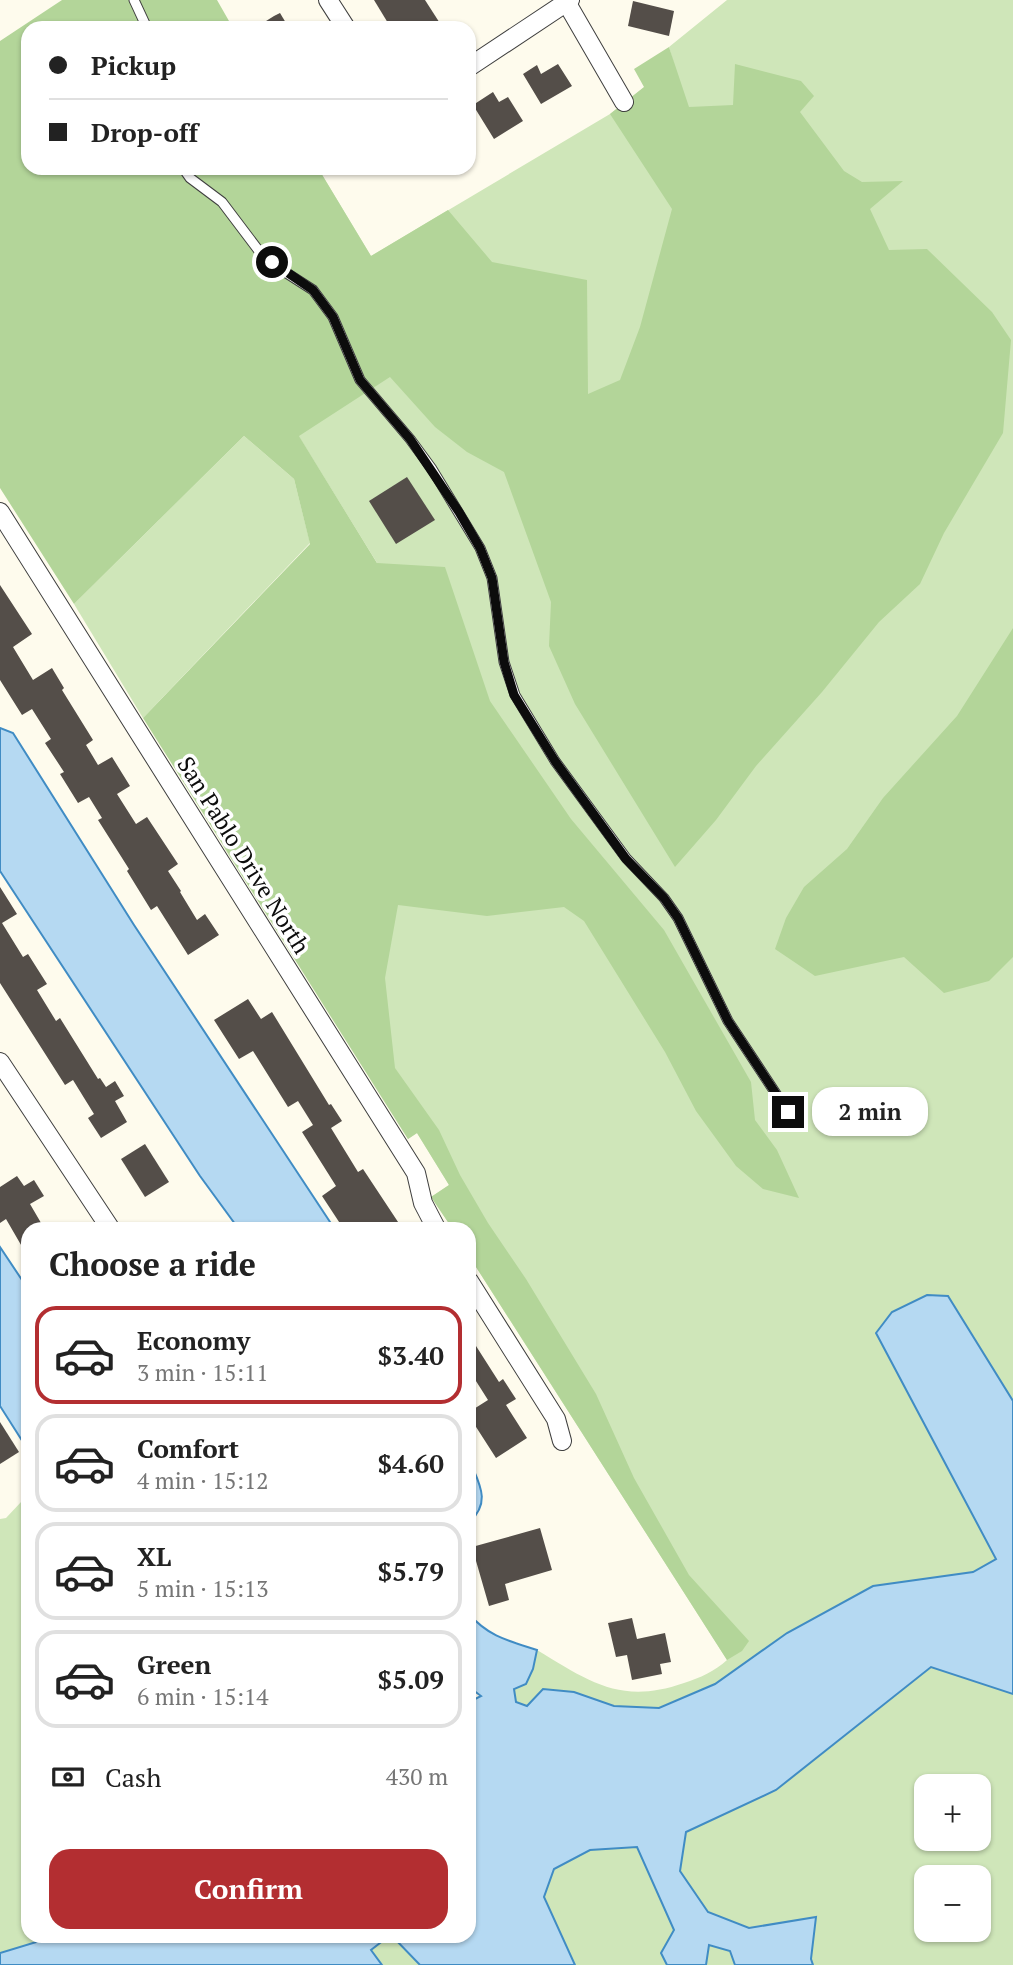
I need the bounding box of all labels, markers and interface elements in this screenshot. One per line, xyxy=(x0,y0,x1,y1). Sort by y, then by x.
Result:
text: Pickup xyxy=(91,48,176,82)
text: Drop-off xyxy=(91,115,198,149)
route start xyxy=(256,246,288,278)
street label: San Pablo Drive North xyxy=(171,750,318,960)
callout: 2 min xyxy=(812,1088,928,1136)
route end xyxy=(772,1096,804,1128)
text: 2 min xyxy=(839,1096,901,1127)
text: Choose a ride xyxy=(49,1243,256,1285)
text: Economy xyxy=(137,1323,250,1357)
icon: car xyxy=(53,1324,116,1387)
text: $3.40 xyxy=(378,1338,444,1372)
text: 3 min · 15:11 xyxy=(137,1357,269,1388)
text: Comfort xyxy=(137,1431,239,1465)
icon: car xyxy=(53,1432,116,1495)
text: $4.60 xyxy=(378,1446,444,1480)
text: 4 min · 15:12 xyxy=(137,1465,269,1496)
text: XL xyxy=(137,1539,171,1573)
icon: car xyxy=(53,1540,116,1603)
text: $5.79 xyxy=(378,1554,444,1588)
text: 5 min · 15:13 xyxy=(137,1573,269,1604)
text: Green xyxy=(137,1647,211,1681)
icon: car xyxy=(53,1648,116,1711)
text: $5.09 xyxy=(378,1662,444,1696)
text: 6 min · 15:14 xyxy=(137,1681,269,1712)
icon: cash xyxy=(49,1758,87,1796)
text: Cash xyxy=(105,1760,161,1794)
text: 430 m xyxy=(386,1761,448,1792)
map controls xyxy=(914,1774,991,1942)
button: + xyxy=(914,1774,991,1851)
button: Confirm xyxy=(49,1849,448,1929)
button: − xyxy=(914,1865,991,1942)

